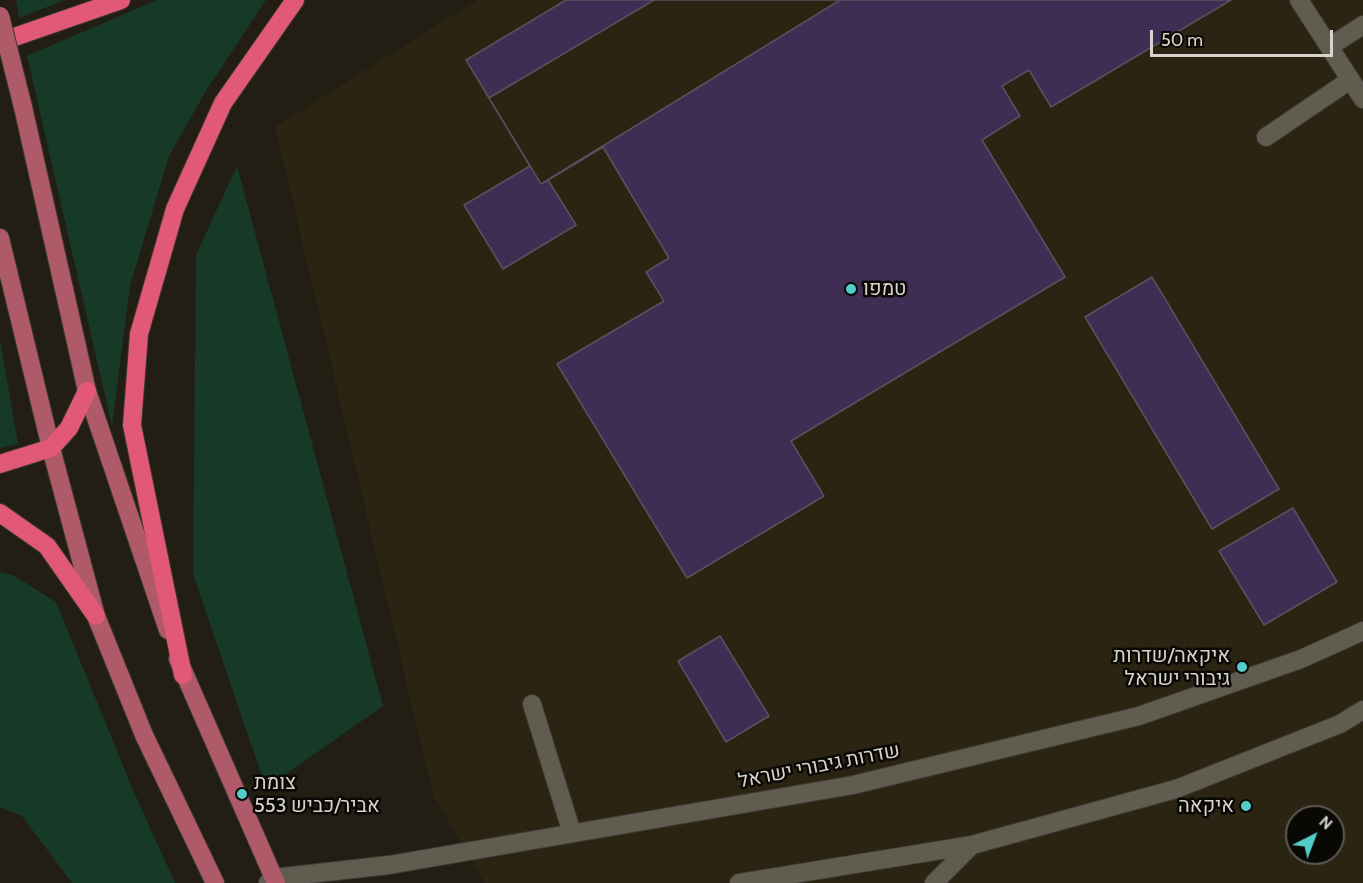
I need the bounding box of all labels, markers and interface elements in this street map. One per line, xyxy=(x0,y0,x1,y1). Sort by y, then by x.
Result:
scale bar xyxy=(1153,18,1336,56)
text: 50 m xyxy=(1161,29,1203,51)
place label: טמפו xyxy=(863,277,906,301)
marker: טמפו xyxy=(844,282,858,296)
place label: איקאה/שדרות גיבורי ישראל xyxy=(1113,644,1230,691)
marker: איקאה/שדרות גיבורי ישראל xyxy=(1235,660,1249,674)
street label: שדרות גיבורי ישראל xyxy=(736,739,902,793)
place label: צומת אביר/כביש 553 xyxy=(254,771,380,818)
marker: צומת אביר/כביש 553 xyxy=(235,787,249,801)
place label: איקאה xyxy=(1178,794,1234,818)
marker: איקאה xyxy=(1239,799,1253,813)
north arrow xyxy=(1285,805,1345,865)
text: N xyxy=(1315,812,1337,834)

